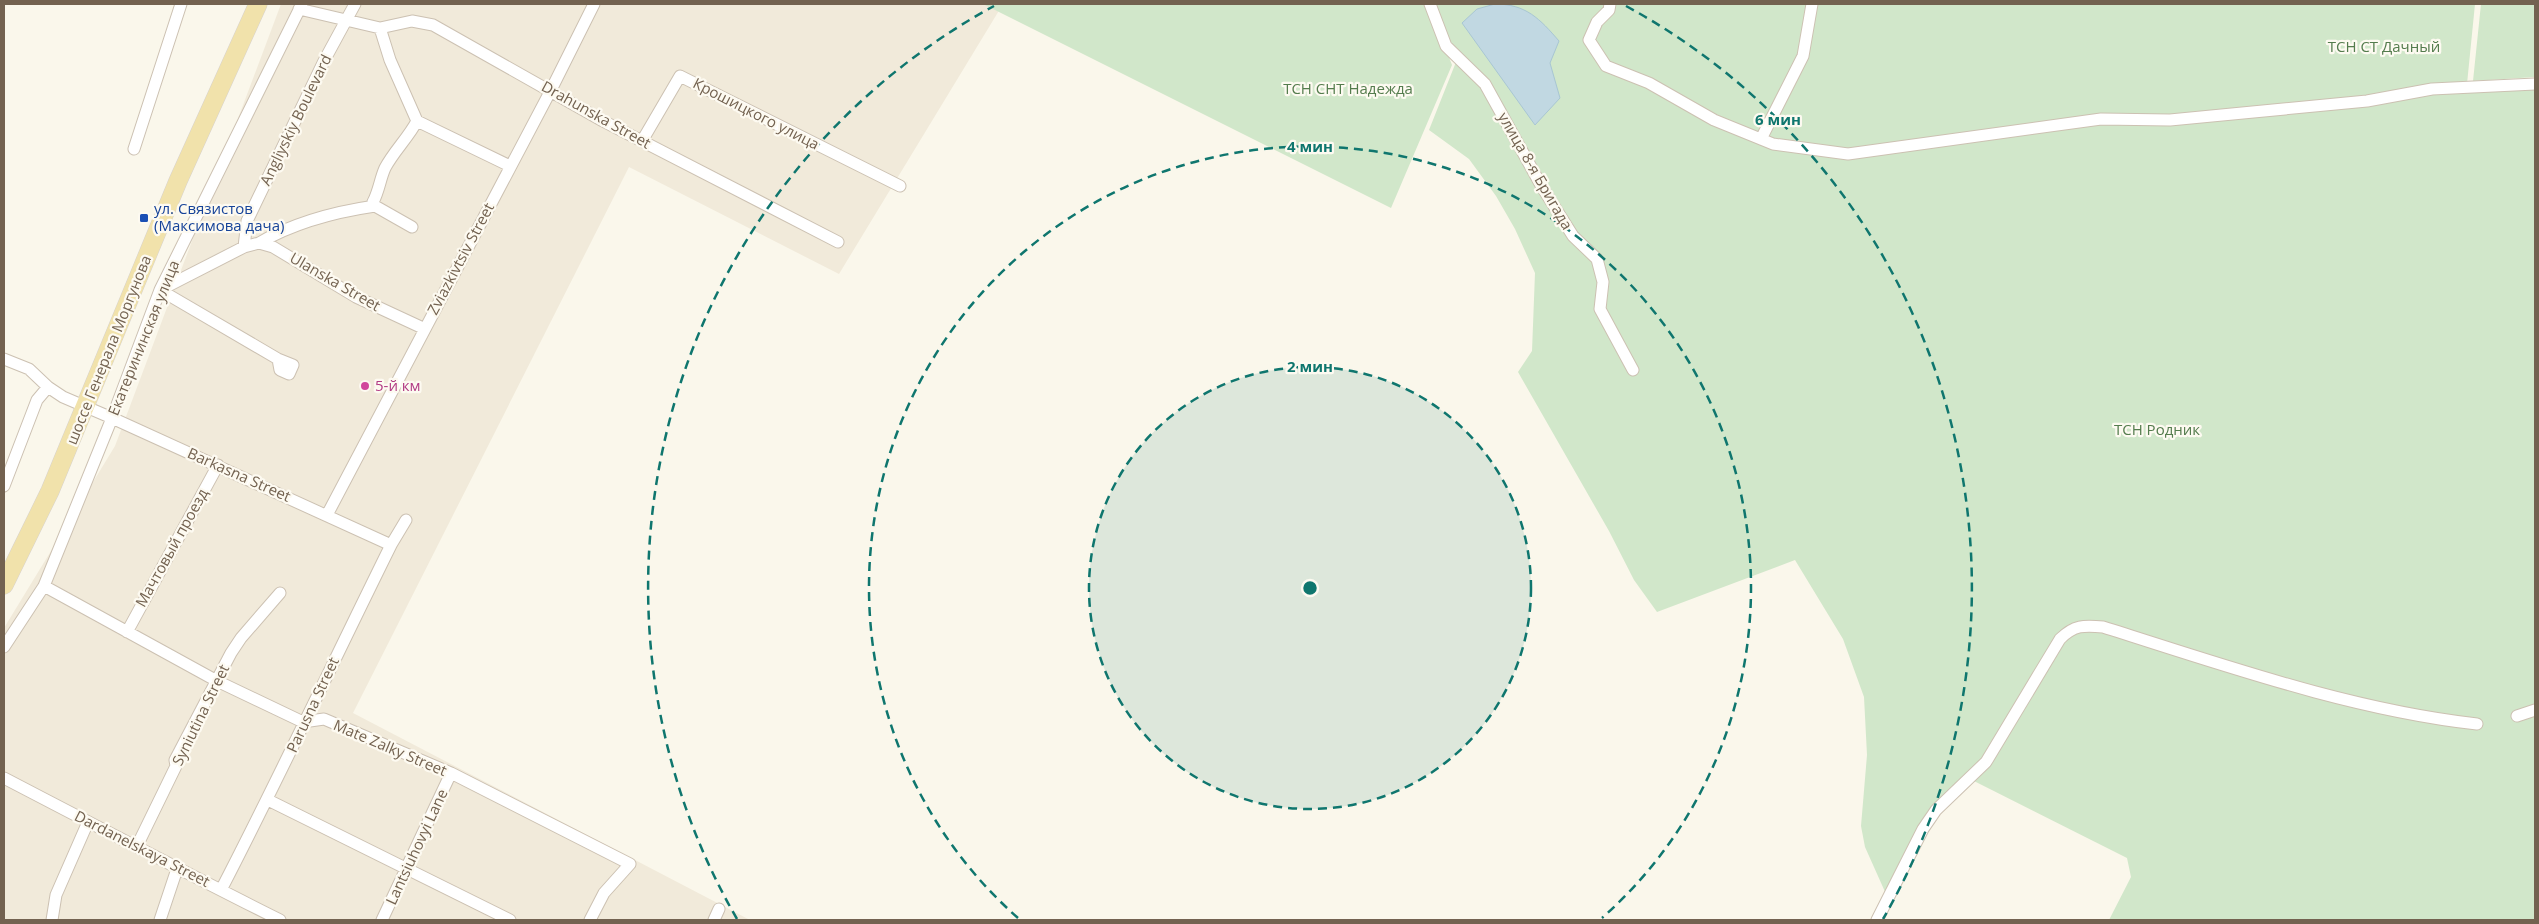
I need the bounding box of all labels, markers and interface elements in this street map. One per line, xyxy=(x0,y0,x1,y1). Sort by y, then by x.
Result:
park label: ТСН СТ Дачный xyxy=(2328,36,2440,56)
street label: Angliyskiy Boulevard xyxy=(255,51,336,188)
street label: Крошицкого улица xyxy=(690,73,823,154)
street label: Drahunska Street xyxy=(538,76,655,152)
park label: ТСН СНТ Надежда xyxy=(1283,78,1413,98)
street label: улица 8-я Бригада xyxy=(1494,108,1578,233)
text: 6 мин xyxy=(1755,109,1801,129)
text: 4 мин xyxy=(1287,136,1333,156)
place label: ул. Связистов (Максимова дача) xyxy=(154,198,284,235)
street label: Zviazkivtsiv Street xyxy=(422,199,498,318)
marker: ул. Связистов (Максимова дача) xyxy=(138,212,150,224)
street label: Ulanska Street xyxy=(287,247,384,315)
street label: шоссе Генерала Моргунова xyxy=(61,252,155,447)
street label: Екатерининская улица xyxy=(103,257,183,418)
text: 2 мин xyxy=(1287,356,1333,376)
place label: 5-й км xyxy=(375,375,421,395)
marker: 5-й км xyxy=(359,380,371,392)
park label: ТСН Родник xyxy=(2114,419,2200,439)
street label: Barkasna Street xyxy=(185,442,294,506)
street label: Мачтовый проезд xyxy=(130,484,212,610)
centre of rings xyxy=(1301,579,1319,597)
street label: Parusna Street xyxy=(281,654,343,756)
street label: Syniutina Street xyxy=(167,661,233,769)
street label: Mate Zalky Street xyxy=(331,714,450,780)
street label: Lantsiuhovyi Lane xyxy=(381,785,452,908)
street label: Dardanelskaya Street xyxy=(71,805,213,891)

